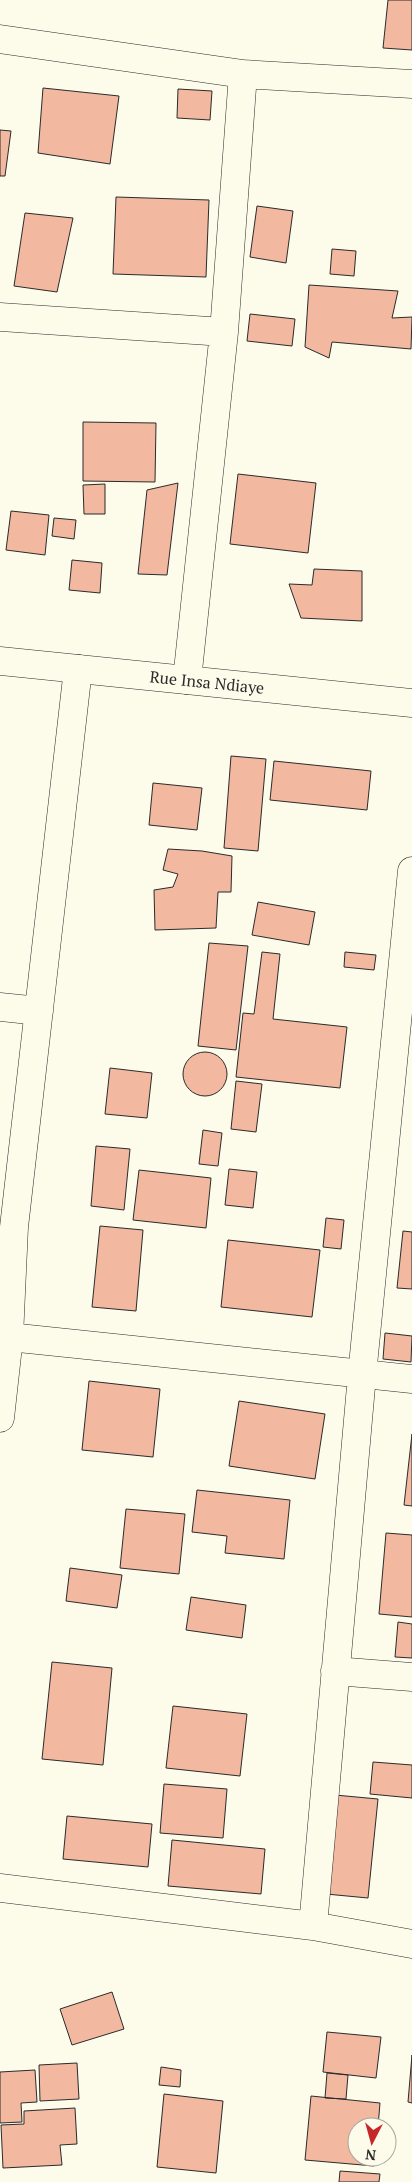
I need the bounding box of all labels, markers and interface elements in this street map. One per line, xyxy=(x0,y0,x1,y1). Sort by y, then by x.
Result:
street label: Rue Insa Ndiaye xyxy=(149,665,265,699)
north arrow xyxy=(347,2117,397,2167)
text: N xyxy=(364,2145,377,2165)

